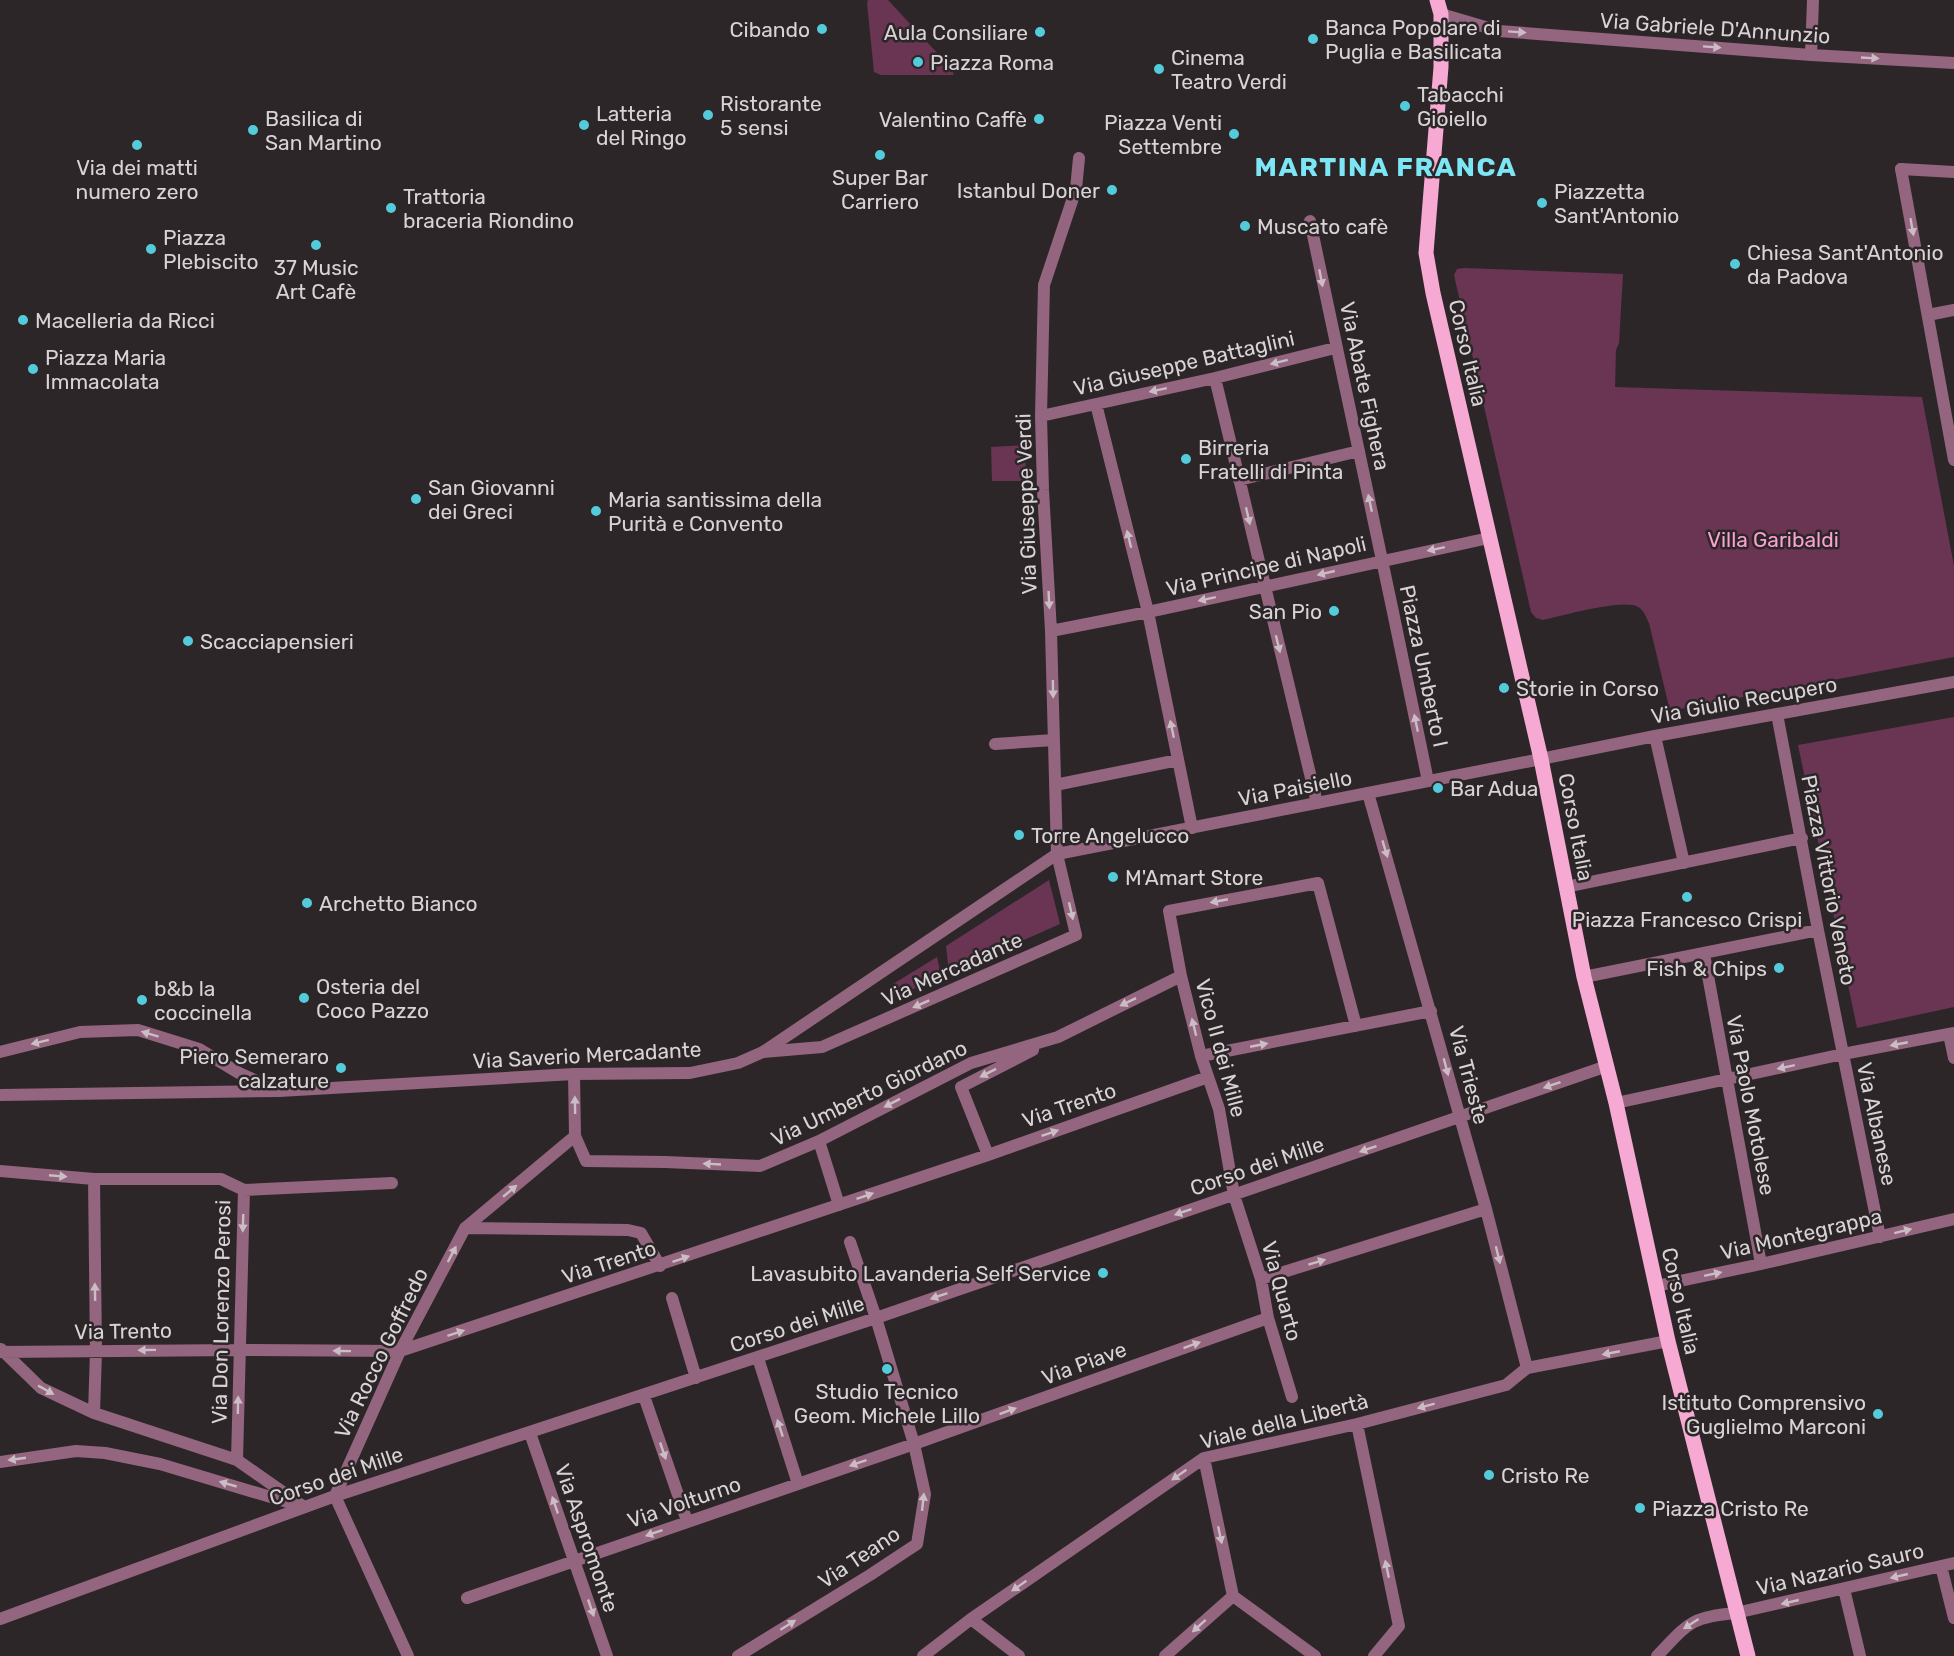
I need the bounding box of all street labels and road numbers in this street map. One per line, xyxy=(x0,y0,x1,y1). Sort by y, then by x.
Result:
street label: Via Gabriele D'Annunzio xyxy=(1599,7,1831,49)
street label: Corso Italia xyxy=(1444,297,1492,409)
street label: Via Abate Fighera xyxy=(1335,299,1395,473)
street label: Via Giuseppe Battaglini xyxy=(1071,325,1297,401)
street label: Via Giuseppe Verdi xyxy=(1010,413,1042,595)
street label: Via Principe di Napoli xyxy=(1164,531,1368,601)
street label: Piazza Umberto I xyxy=(1395,583,1453,749)
street label: Via Giulio Recupero xyxy=(1649,671,1839,729)
street label: Via Paisiello xyxy=(1236,765,1354,811)
street label: Corso Italia xyxy=(1553,771,1599,883)
street label: Piazza Vittorio Veneto xyxy=(1796,773,1862,987)
street label: Via Mercadante xyxy=(878,927,1026,1011)
street label: Vico II dei Mille xyxy=(1190,976,1252,1120)
street label: Via Paolo Motolese xyxy=(1721,1013,1781,1197)
street label: Via Trieste xyxy=(1444,1023,1494,1127)
street label: Via Umberto Giordano xyxy=(767,1035,971,1151)
street label: Via Saverio Mercadante xyxy=(472,1037,702,1073)
street label: Via Albanese xyxy=(1852,1060,1902,1188)
street label: Via Trento xyxy=(1019,1077,1119,1133)
street label: Corso dei Mille xyxy=(1187,1131,1327,1201)
street label: Via Don Lorenzo Perosi xyxy=(207,1200,235,1424)
street label: Via Montegrappa xyxy=(1718,1203,1884,1265)
street label: Via Trento xyxy=(559,1235,659,1289)
street label: Via Quarto xyxy=(1257,1238,1307,1344)
street label: Corso Italia xyxy=(1657,1245,1705,1357)
street label: Via Rocco Goffredo xyxy=(329,1264,433,1442)
street label: Corso dei Mille xyxy=(726,1290,868,1358)
street label: Via Trento xyxy=(74,1318,172,1344)
street label: Via Piave xyxy=(1038,1336,1130,1390)
street label: Viale della Libertà xyxy=(1197,1388,1371,1454)
street label: Corso dei Mille xyxy=(266,1441,406,1511)
street label: Via Aspromonte xyxy=(550,1460,624,1616)
street label: Via Volturno xyxy=(624,1471,744,1533)
street label: Via Teano xyxy=(813,1521,905,1593)
street label: Via Nazario Sauro xyxy=(1754,1538,1926,1600)

